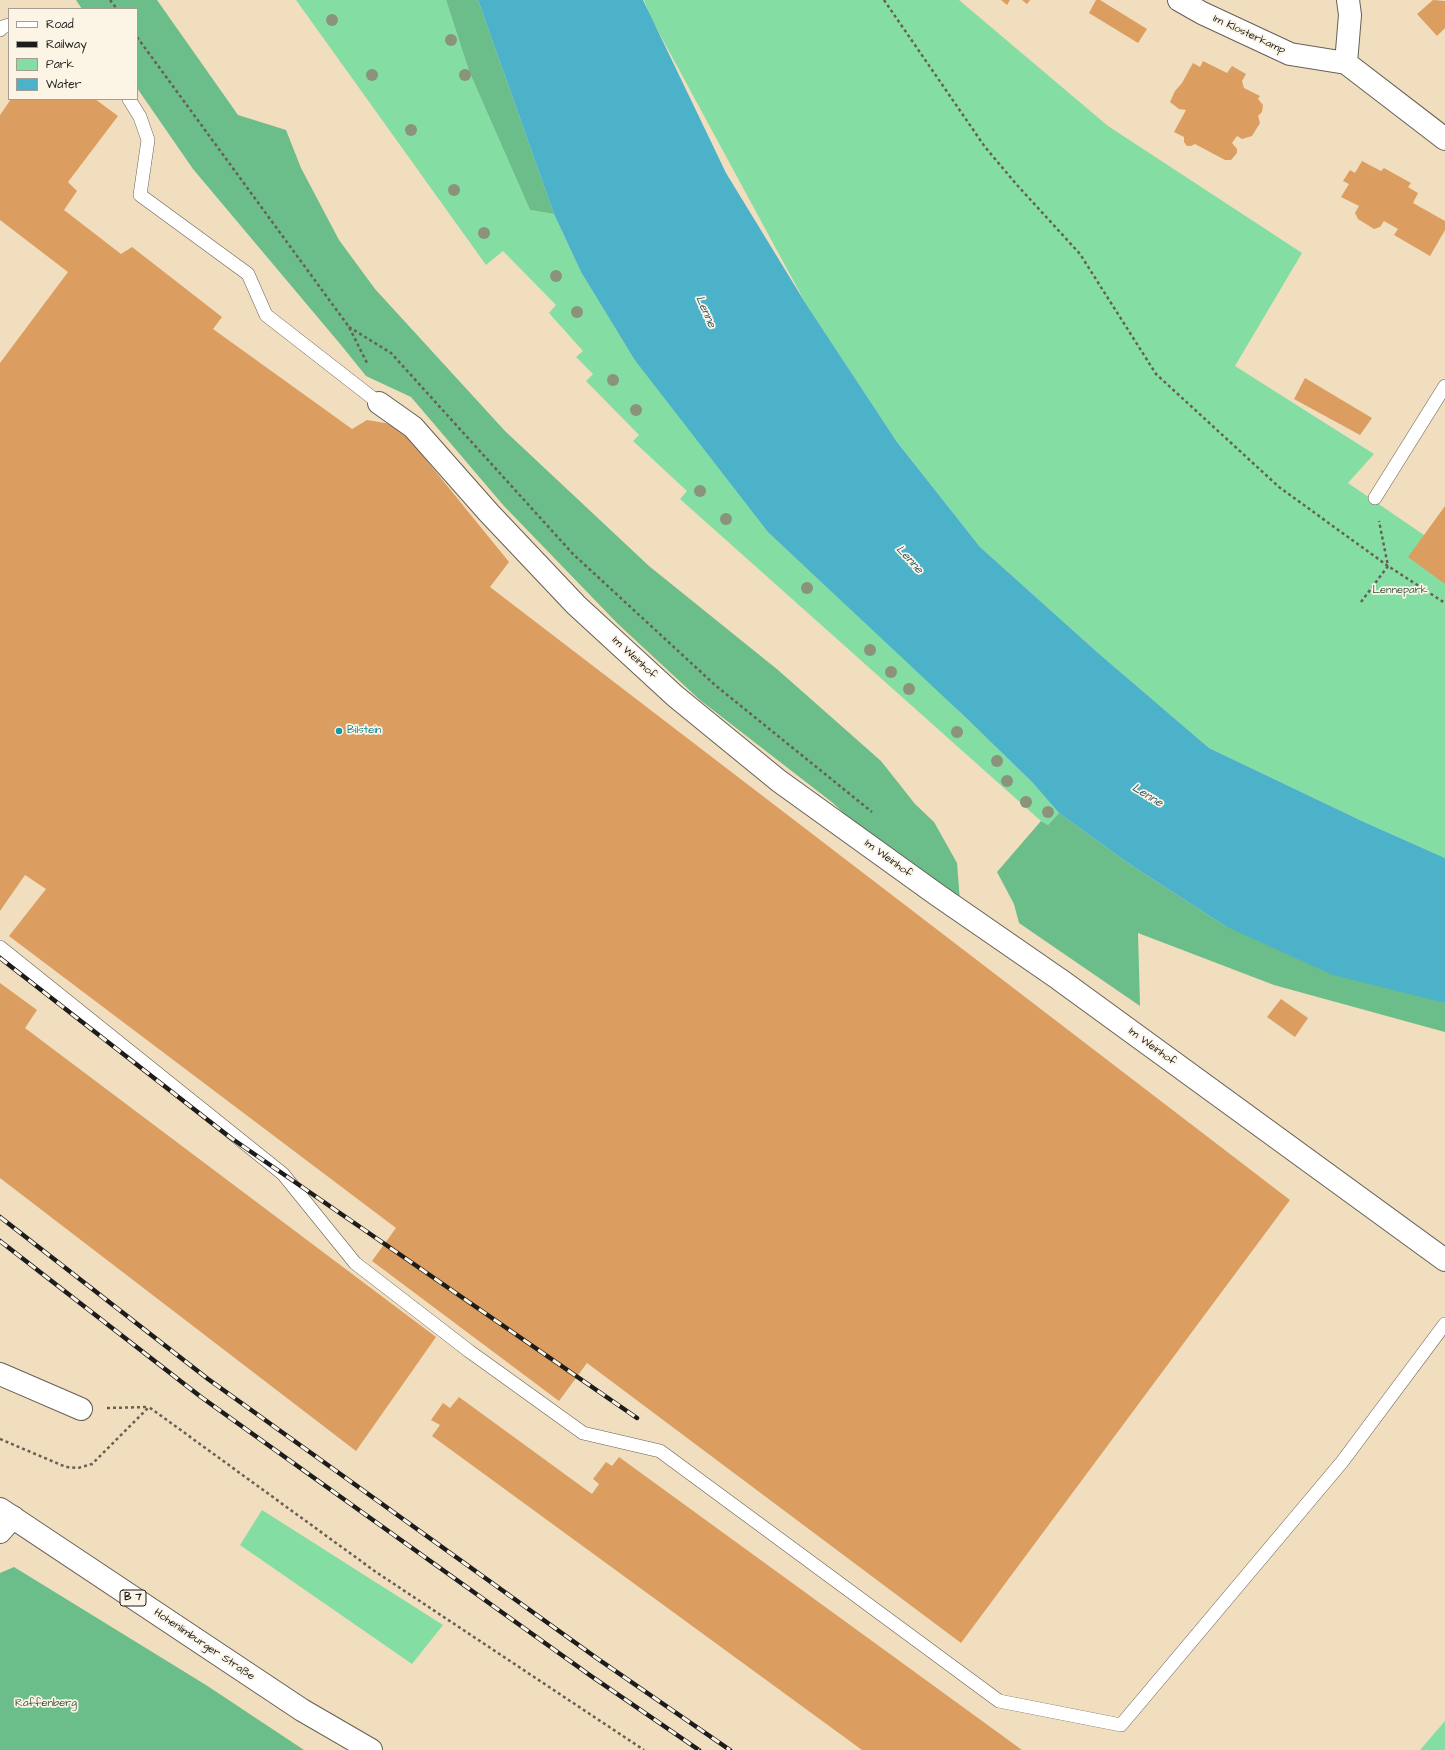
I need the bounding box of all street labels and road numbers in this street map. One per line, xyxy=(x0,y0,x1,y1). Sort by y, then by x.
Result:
street label: Im Klosterkamp xyxy=(1211,12,1287,58)
street label: Im Weinhof xyxy=(609,634,659,682)
street label: Im Weinhof xyxy=(861,837,915,881)
street label: Im Weinhof xyxy=(1125,1025,1179,1069)
road number: B 7 xyxy=(120,1590,146,1606)
street label: Hohenlimburger Straße xyxy=(151,1606,257,1684)

